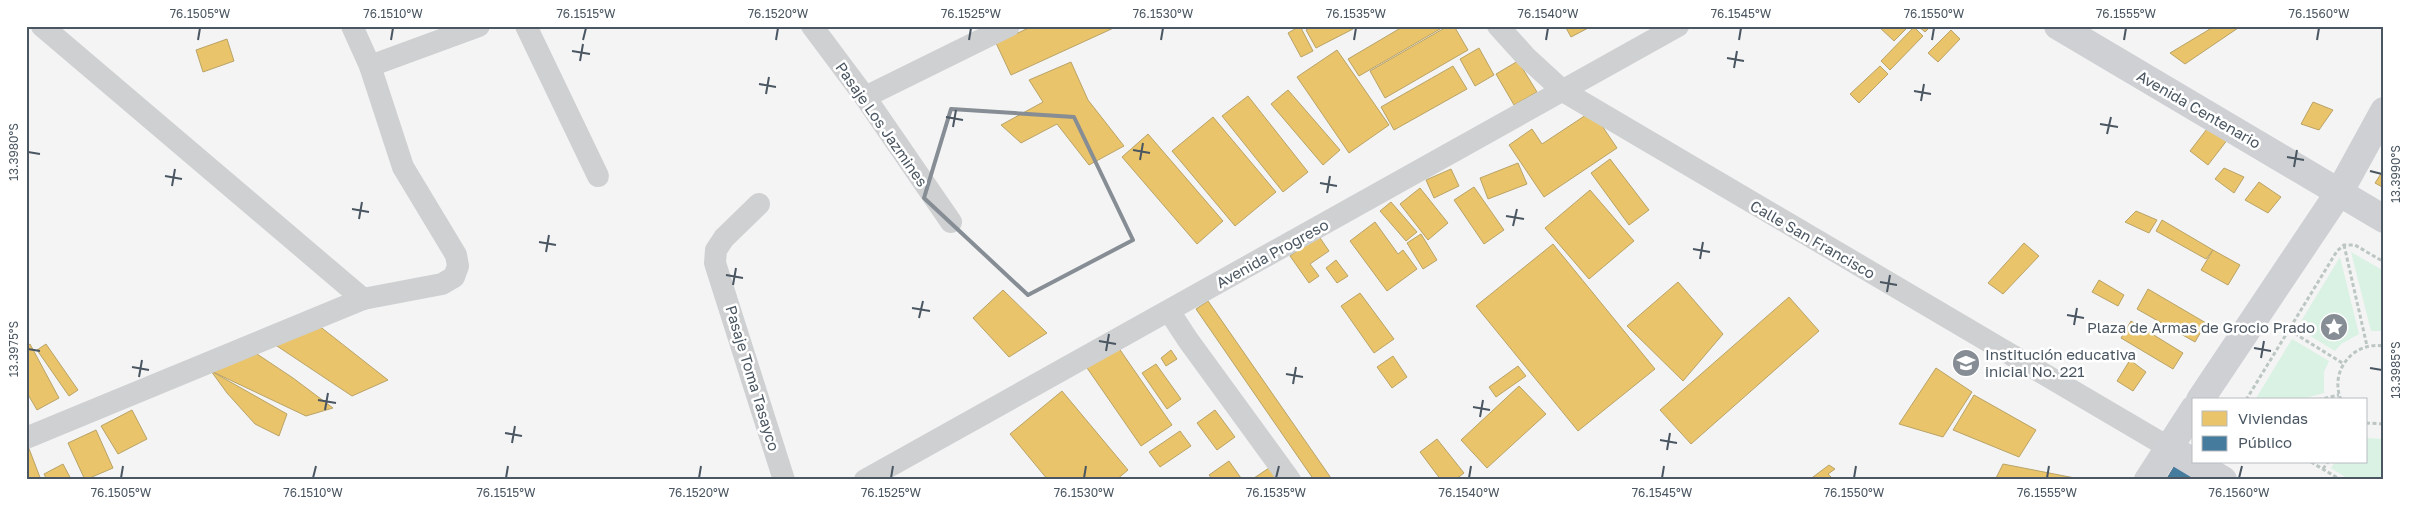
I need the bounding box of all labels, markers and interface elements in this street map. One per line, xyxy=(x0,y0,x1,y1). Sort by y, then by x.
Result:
text: 76.1505°W xyxy=(170,6,231,21)
text: 76.1510°W xyxy=(363,6,423,21)
text: 76.1515°W xyxy=(557,6,616,21)
text: 76.1520°W xyxy=(748,6,809,21)
text: 76.1525°W xyxy=(941,6,1002,21)
text: 76.1530°W xyxy=(1133,6,1194,21)
text: 76.1535°W xyxy=(1326,6,1387,21)
text: 76.1540°W xyxy=(1518,6,1579,21)
text: 76.1545°W xyxy=(1711,6,1772,21)
text: 76.1550°W xyxy=(1904,6,1965,21)
text: 76.1555°W xyxy=(2096,6,2157,21)
text: 76.1560°W xyxy=(2289,6,2350,21)
street label: Pasaje Los Jazmines xyxy=(832,58,932,190)
street label: Avenida Centenario xyxy=(2134,66,2264,152)
text: 13.3980°S xyxy=(6,123,21,181)
text: 13.3990°S xyxy=(2388,145,2403,203)
street label: Calle San Francisco xyxy=(1747,196,1879,282)
street label: Avenida Progreso xyxy=(1213,215,1331,291)
street label: Pasaje Toma Tasayco xyxy=(722,303,784,453)
place icon: Plaza de Armas de Grocio Prado xyxy=(2319,312,2349,342)
place label: Plaza de Armas de Grocio Prado xyxy=(2087,318,2315,336)
text: 13.3975°S xyxy=(6,320,21,377)
text: 13.3985°S xyxy=(2388,341,2403,399)
place label: Institución educativa inicial No. 221 xyxy=(1985,345,2136,380)
school or university icon: Institución educativa inicial No. 221 xyxy=(1951,348,1981,378)
legend xyxy=(2192,398,2368,464)
text: Viviendas xyxy=(2238,409,2308,427)
text: Público xyxy=(2238,433,2292,451)
text: 76.1505°W xyxy=(91,485,152,500)
text: 76.1510°W xyxy=(283,485,343,500)
text: 76.1515°W xyxy=(477,485,536,500)
text: 76.1520°W xyxy=(669,485,730,500)
text: 76.1525°W xyxy=(861,485,922,500)
text: 76.1530°W xyxy=(1054,485,1115,500)
text: 76.1535°W xyxy=(1246,485,1307,500)
text: 76.1540°W xyxy=(1439,485,1500,500)
text: 76.1545°W xyxy=(1632,485,1693,500)
text: 76.1550°W xyxy=(1824,485,1885,500)
text: 76.1555°W xyxy=(2017,485,2078,500)
text: 76.1560°W xyxy=(2209,485,2270,500)

